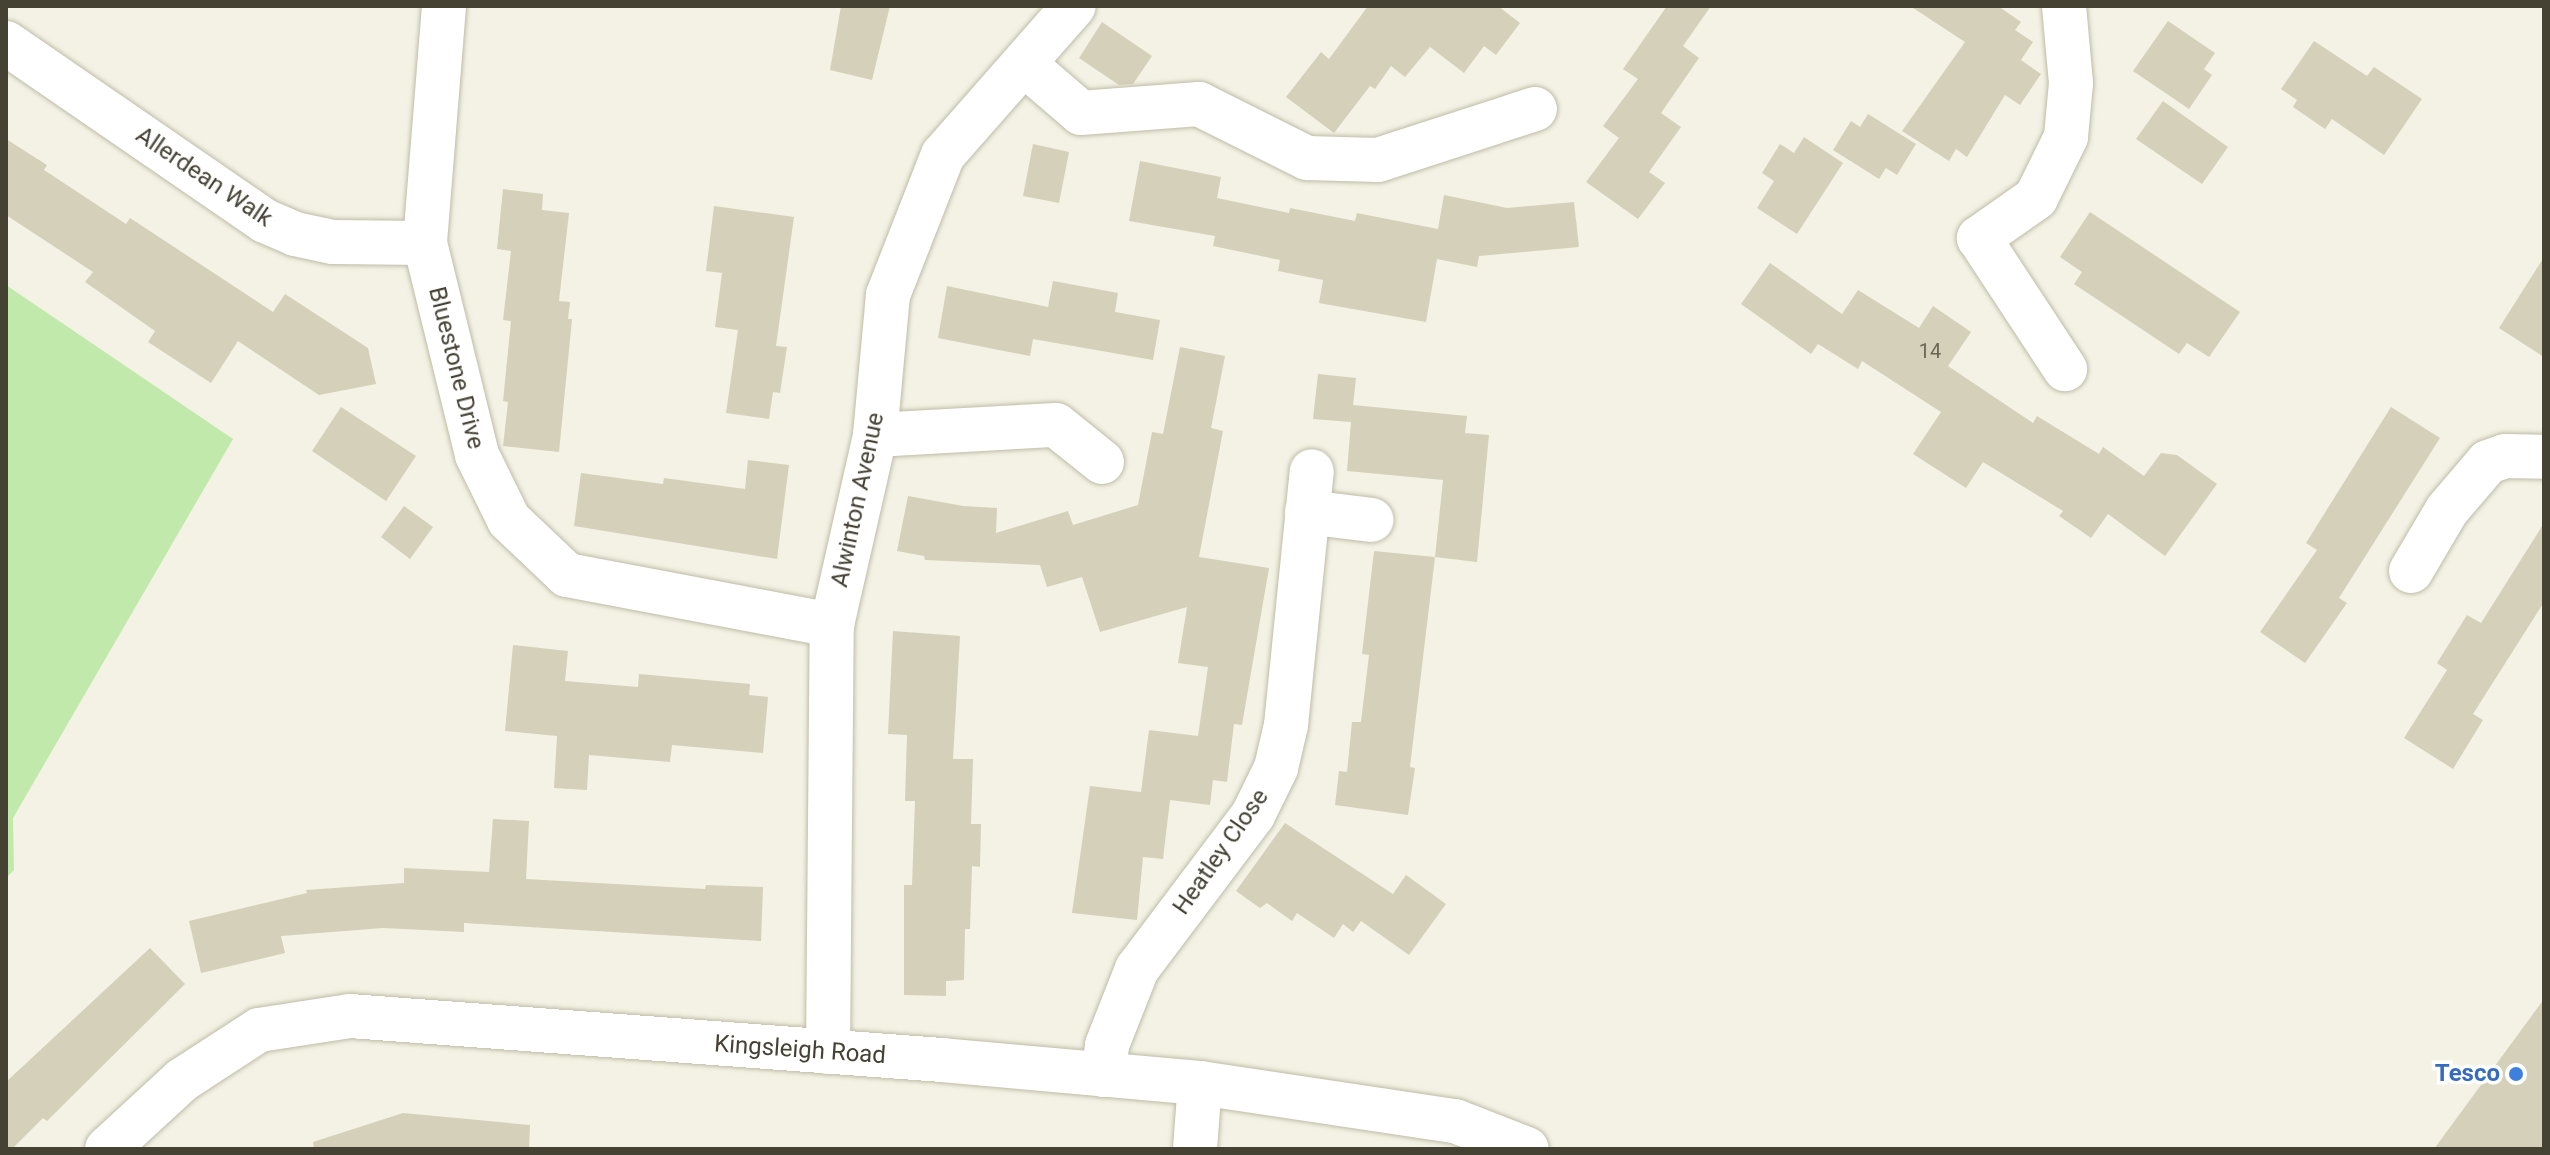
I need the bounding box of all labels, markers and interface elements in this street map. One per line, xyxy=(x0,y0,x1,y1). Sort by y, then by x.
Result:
street label: Allerdean Walk xyxy=(130,121,278,233)
street label: Bluestone Drive xyxy=(422,284,490,452)
house number: 14 xyxy=(1919,339,1941,363)
street label: Alwinton Avenue xyxy=(825,410,891,590)
street label: Heatley Close xyxy=(1167,784,1275,920)
street label: Kingsleigh Road xyxy=(713,1030,887,1070)
place label: Tesco xyxy=(2435,1060,2500,1088)
marker: Tesco xyxy=(2507,1065,2525,1083)

